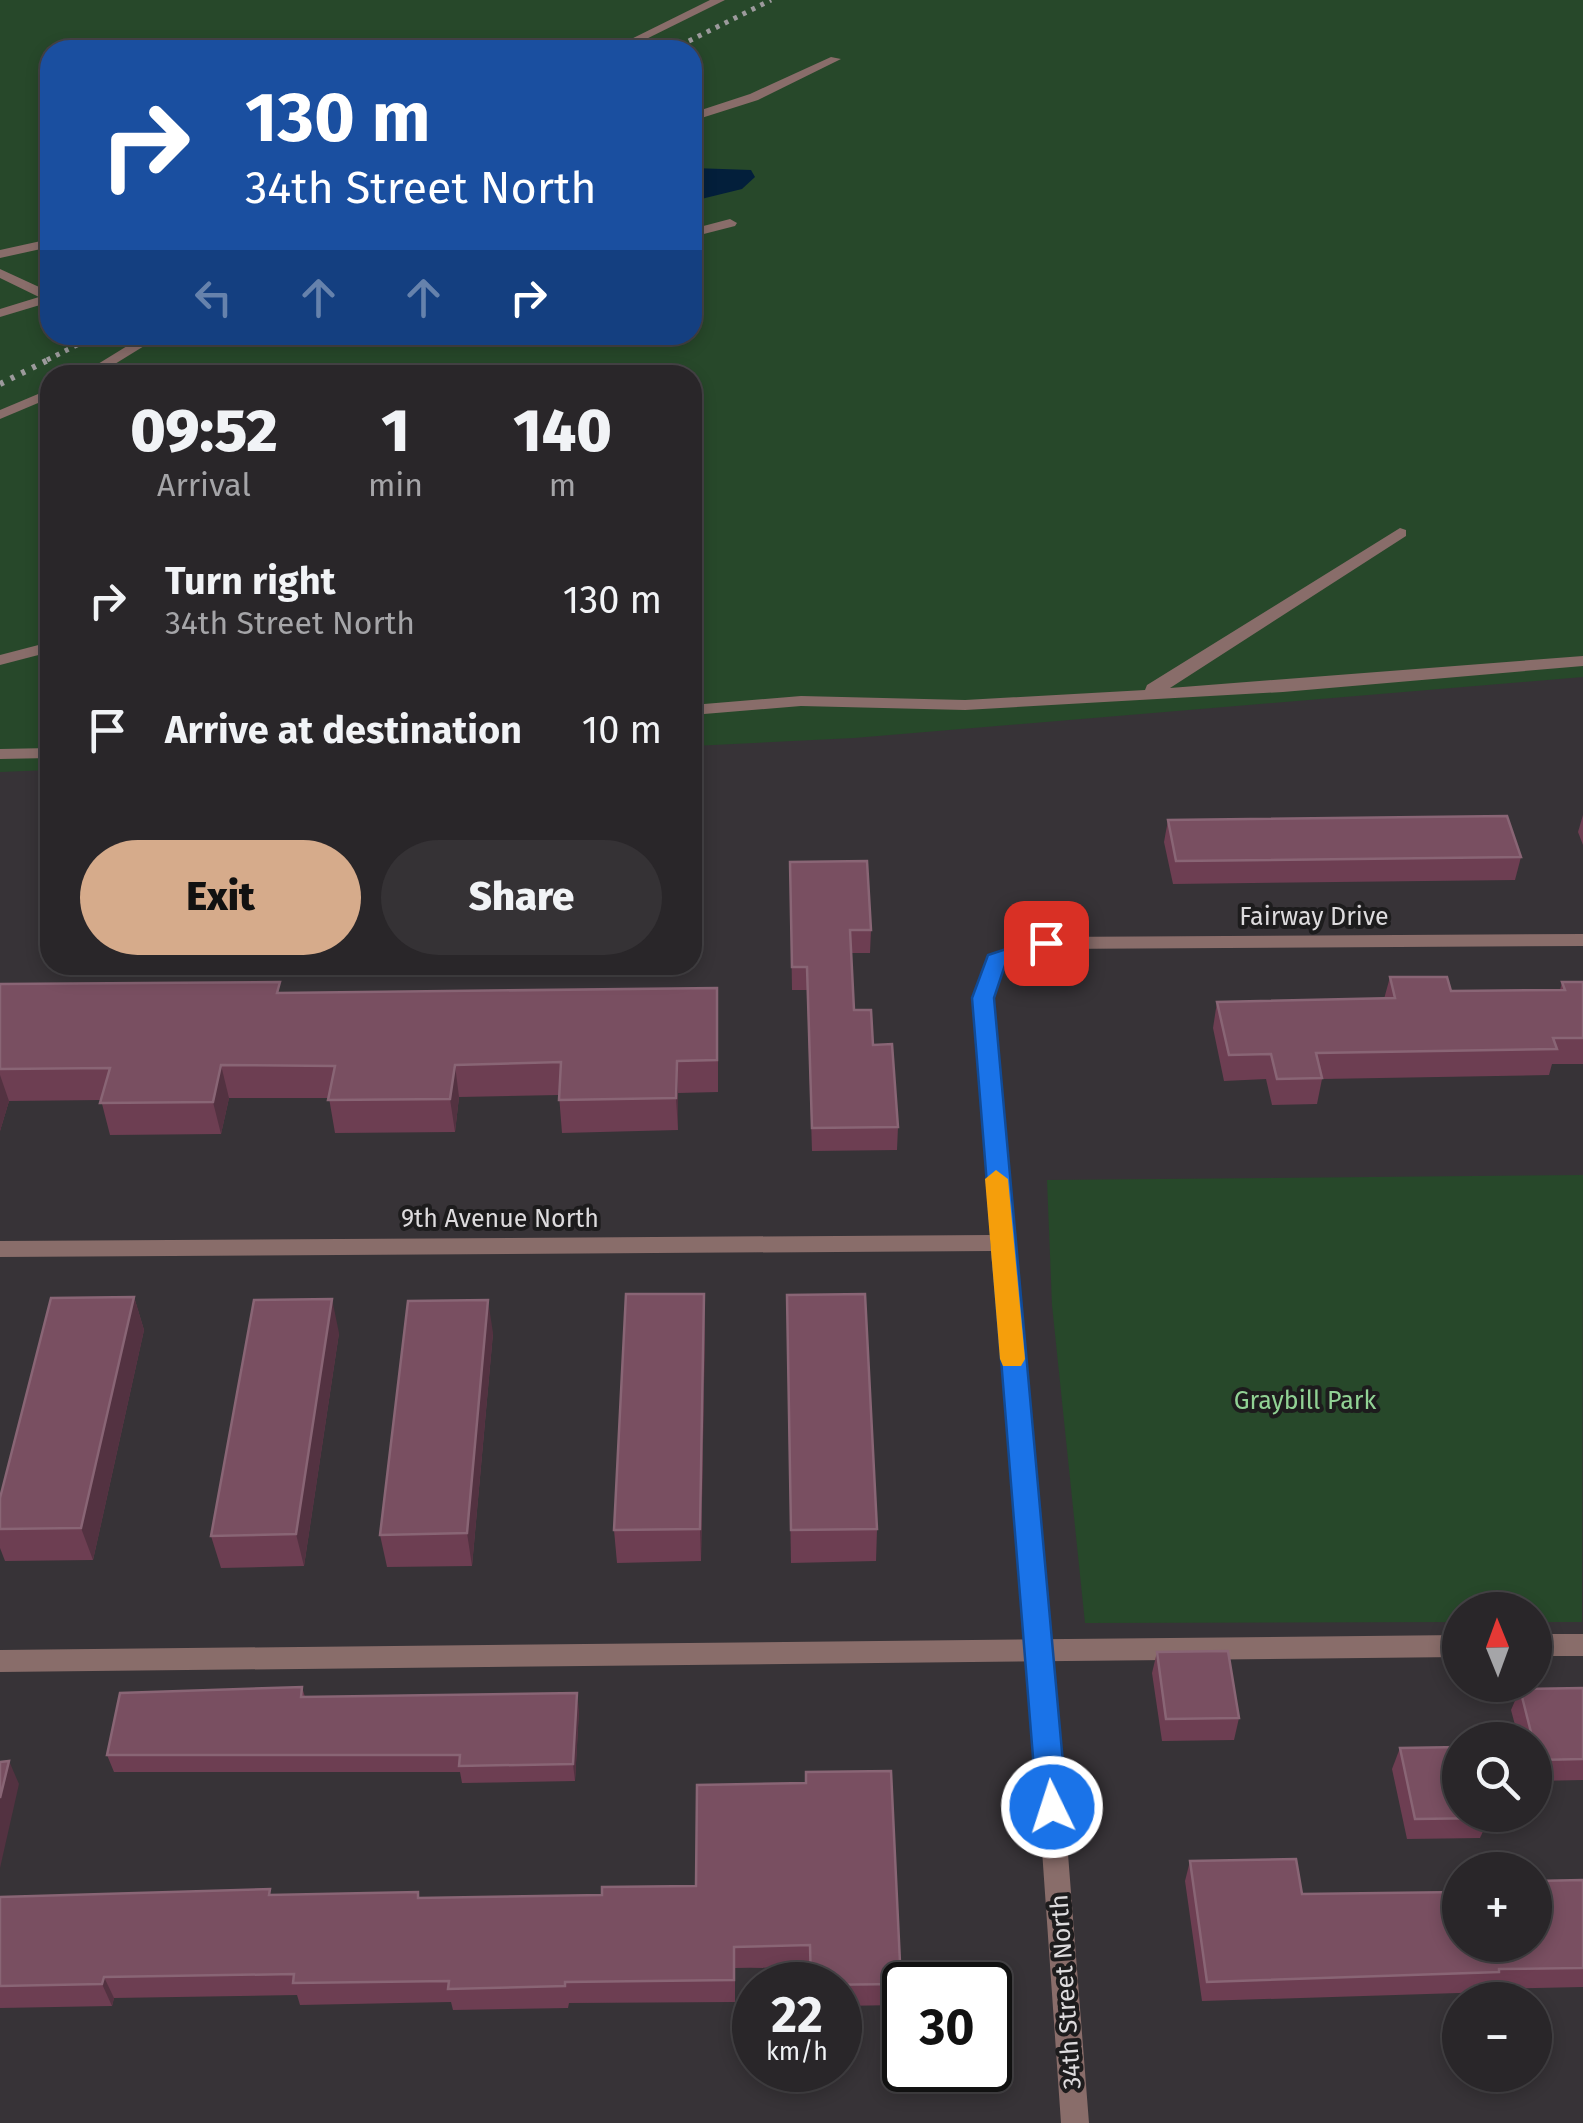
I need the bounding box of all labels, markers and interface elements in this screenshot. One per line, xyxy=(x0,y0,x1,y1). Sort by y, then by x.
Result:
text: 130 m xyxy=(245,76,431,160)
icon: right xyxy=(80,80,210,210)
text: 34th Street North xyxy=(245,161,597,215)
icon: left xyxy=(186,270,241,325)
icon: ahead xyxy=(291,270,346,325)
icon: ahead xyxy=(396,270,451,325)
icon: right xyxy=(501,270,556,325)
text: 09:52 xyxy=(130,395,278,467)
text: 1 xyxy=(381,395,410,467)
text: 140 xyxy=(513,395,612,467)
text: Arrival xyxy=(157,466,251,504)
text: min xyxy=(368,466,423,504)
text: m xyxy=(549,466,576,504)
text: Turn right xyxy=(165,558,335,604)
icon: right xyxy=(80,573,135,628)
text: 130 m xyxy=(563,577,662,623)
text: 34th Street North xyxy=(165,604,415,642)
icon: arrive xyxy=(80,703,135,758)
text: Arrive at destination xyxy=(165,707,522,753)
text: 10 m xyxy=(582,707,662,753)
button: Exit xyxy=(80,840,361,955)
button: Share xyxy=(381,840,662,955)
pin xyxy=(1004,901,1089,986)
street label: Fairway Drive xyxy=(1239,902,1389,932)
icon: arrive xyxy=(1019,916,1074,971)
street label: 9th Avenue North xyxy=(401,1204,599,1234)
park label: Graybill Park xyxy=(1234,1386,1376,1416)
north arrow xyxy=(1442,1592,1552,1702)
map controls xyxy=(1442,1592,1552,2092)
button: search xyxy=(1442,1722,1552,1832)
position arrow xyxy=(1000,1755,1104,1859)
button: + xyxy=(1442,1852,1552,1962)
street label: 34th Street North xyxy=(1044,1893,1088,2090)
speed limit sign: 30 xyxy=(882,1962,1012,2092)
button: − xyxy=(1442,1982,1552,2092)
text: 22 xyxy=(771,1985,823,2045)
text: km/h xyxy=(766,2037,828,2067)

